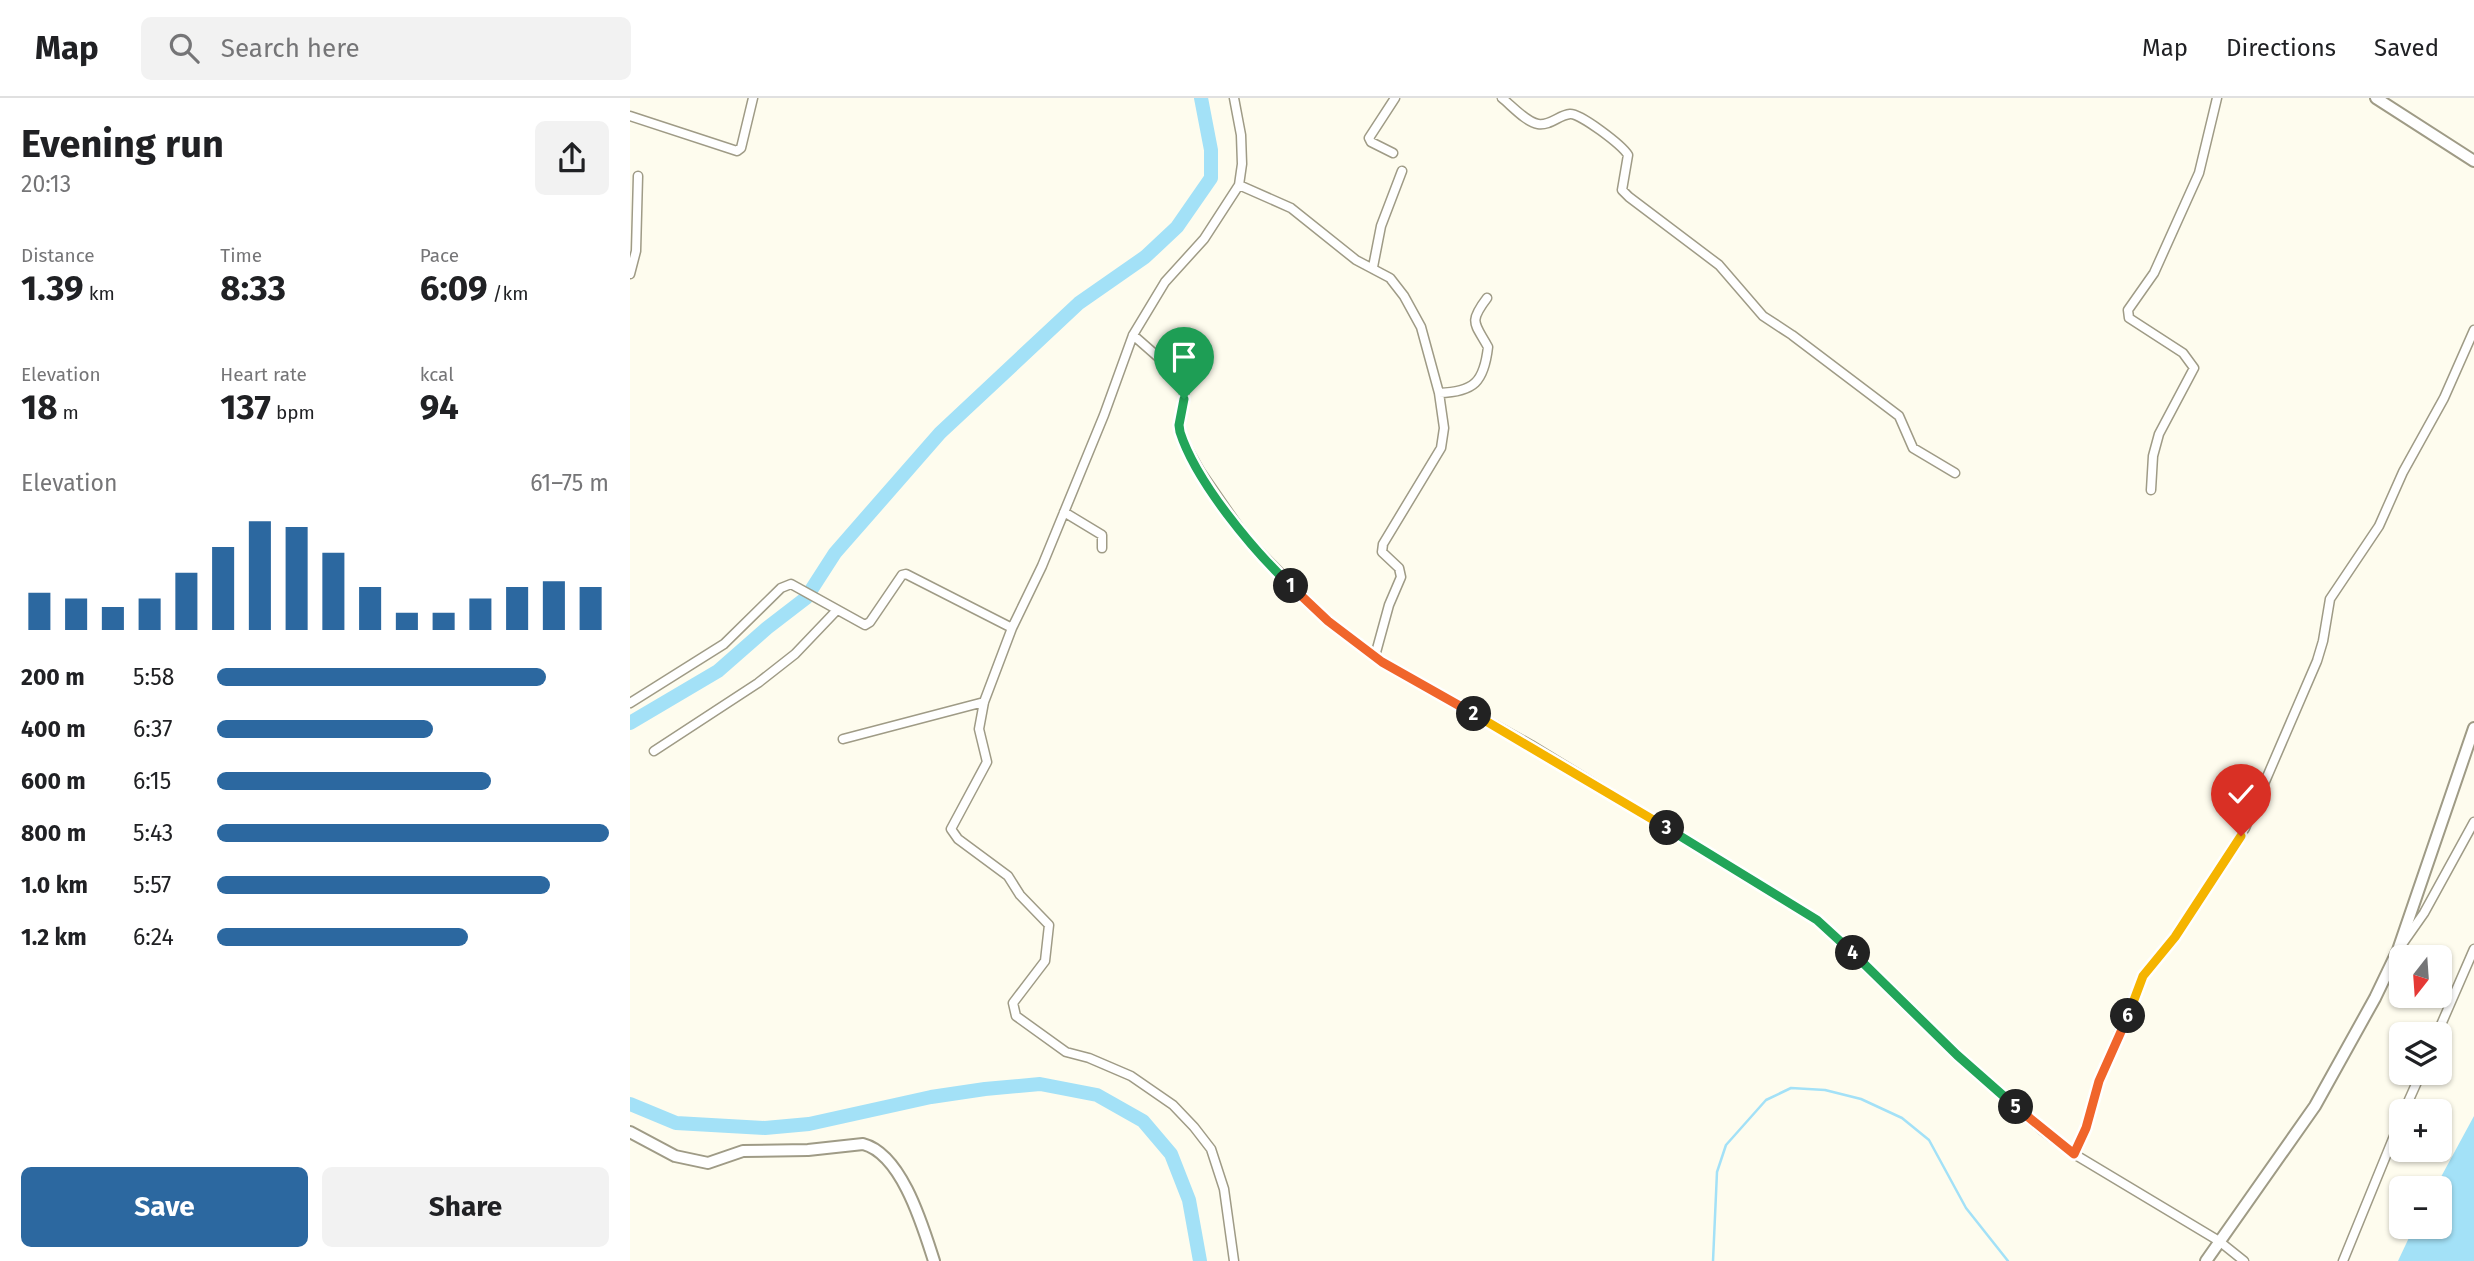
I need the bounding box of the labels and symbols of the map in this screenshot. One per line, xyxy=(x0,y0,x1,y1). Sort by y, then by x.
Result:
pin xyxy=(1154,327,1214,399)
pin: 1 xyxy=(1274,568,1308,603)
pin: 2 xyxy=(1456,696,1492,732)
pin xyxy=(2211,764,2271,836)
pin: 3 xyxy=(1650,810,1684,846)
pin: 4 xyxy=(1836,936,1870,970)
north arrow xyxy=(2389,945,2452,1008)
pin: 6 xyxy=(2110,998,2146,1034)
pin: 5 xyxy=(1998,1090,2034,1124)

